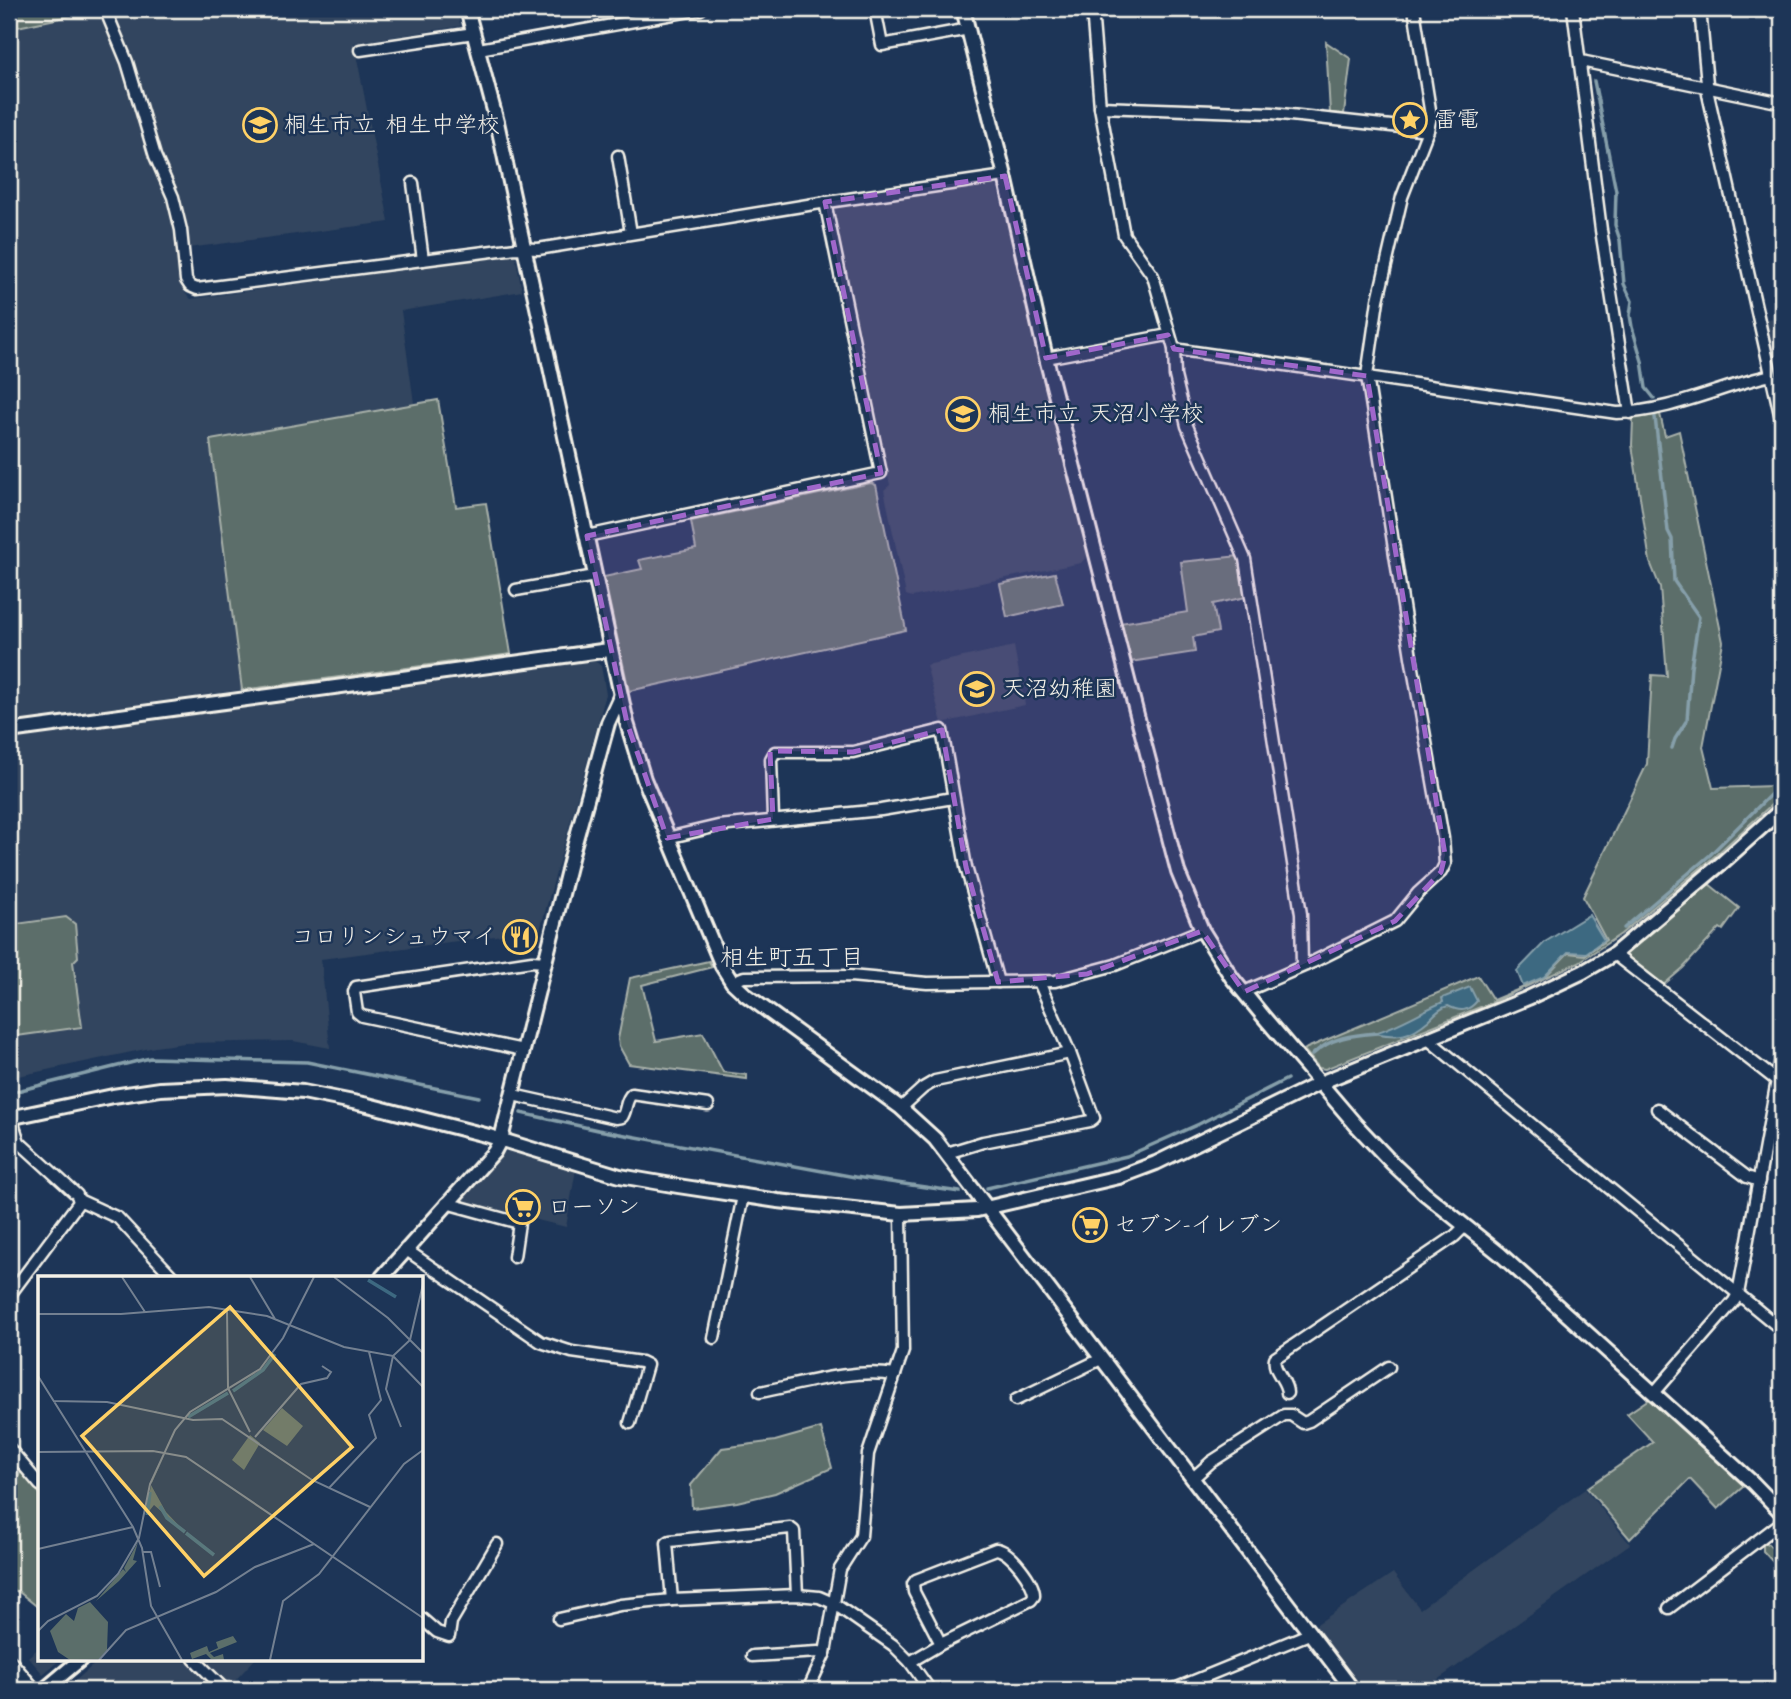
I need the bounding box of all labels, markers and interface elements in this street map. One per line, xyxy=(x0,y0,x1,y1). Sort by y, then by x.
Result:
place icon: 雷電 xyxy=(1391,101,1429,139)
place label: 雷電 xyxy=(1434,104,1480,136)
school or university icon: 桐生市立 相生中学校 xyxy=(241,106,279,144)
place label: 桐生市立 相生中学校 xyxy=(284,109,500,141)
school or university icon: 桐生市立 天沼小学校 xyxy=(944,395,982,433)
place label: 桐生市立 天沼小学校 xyxy=(988,398,1204,430)
school or university icon: 天沼幼稚園 xyxy=(958,670,996,708)
place label: 天沼幼稚園 xyxy=(1002,673,1117,705)
restaurant icon: コロリンシュウマイ xyxy=(501,918,539,956)
place label: コロリンシュウマイ xyxy=(291,921,496,953)
district label: 相生町五丁目 xyxy=(720,941,864,975)
supermarket icon: ローソン xyxy=(504,1188,542,1226)
place label: ローソン xyxy=(548,1191,640,1223)
supermarket icon: セブン-イレブン xyxy=(1071,1206,1109,1244)
place label: セブン-イレブン xyxy=(1114,1209,1282,1241)
inset map xyxy=(38,1276,424,1660)

